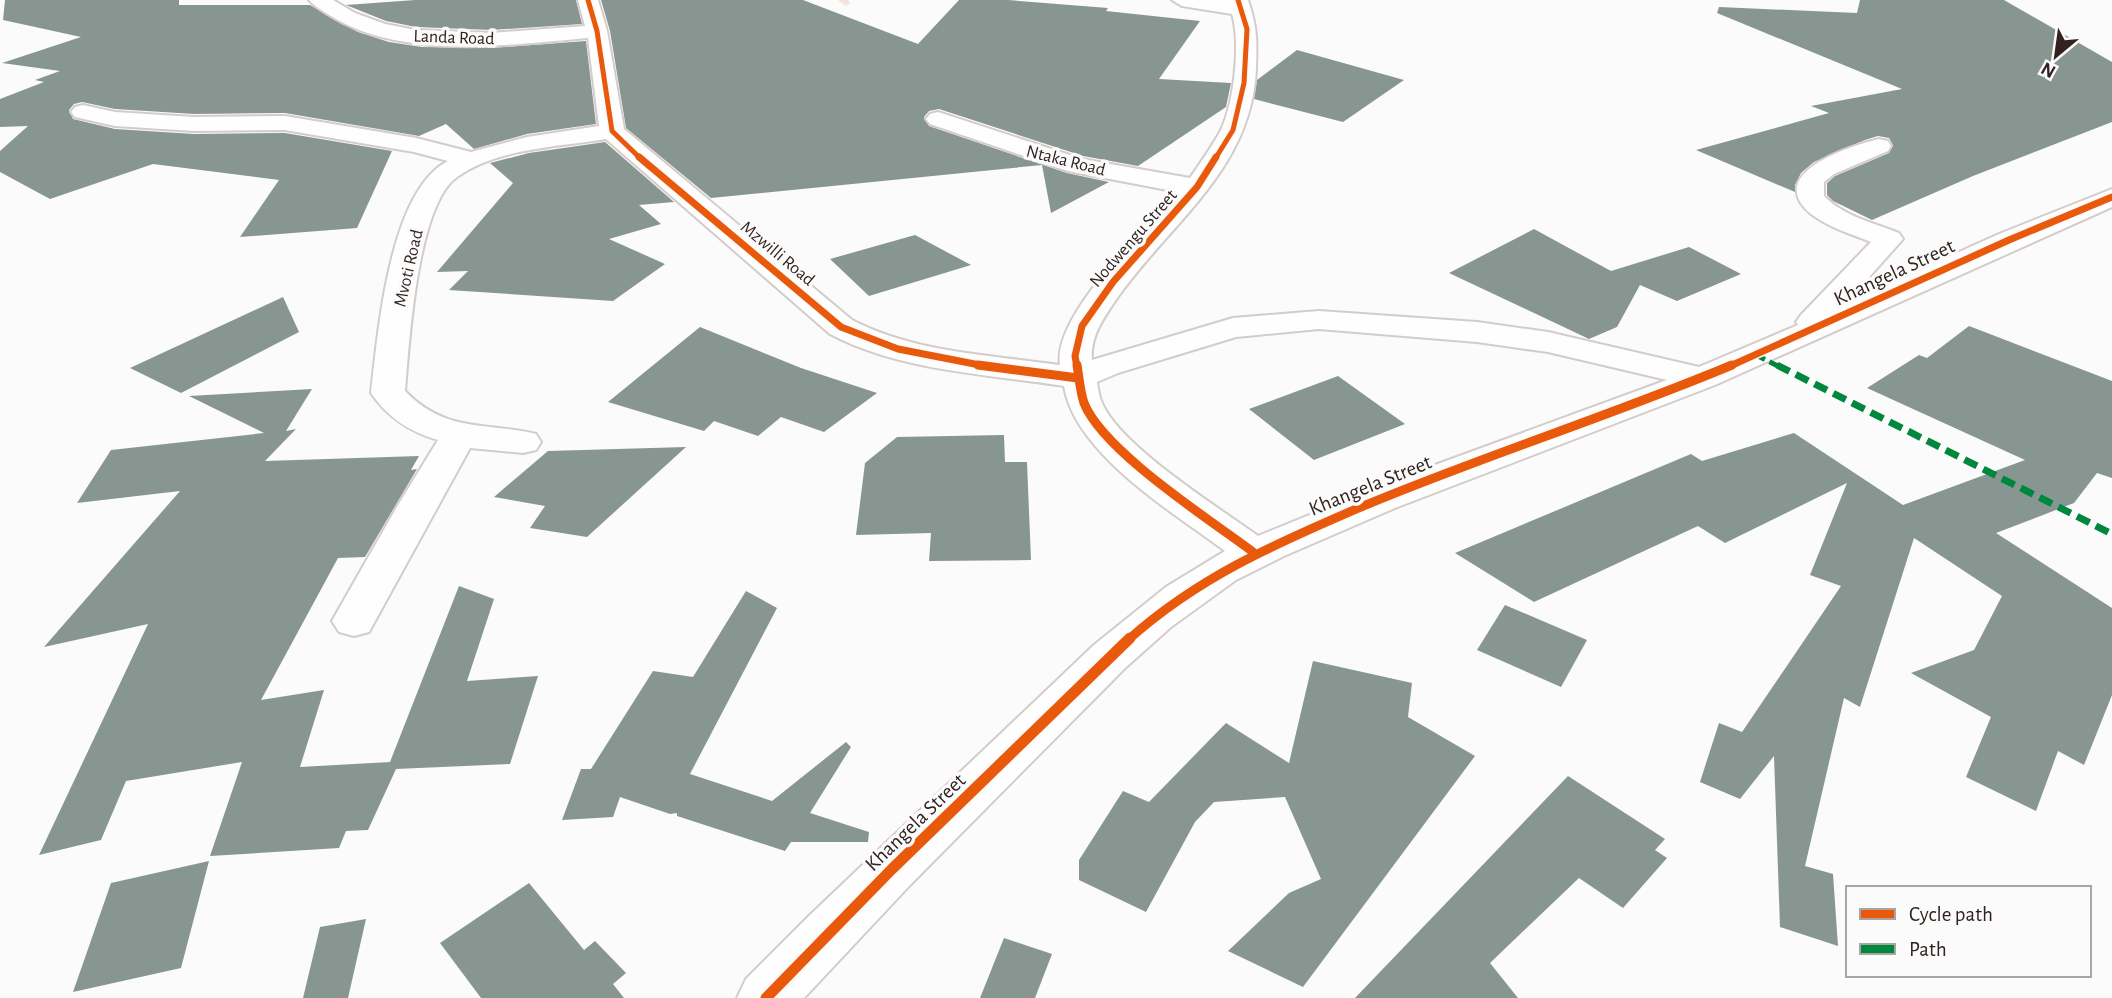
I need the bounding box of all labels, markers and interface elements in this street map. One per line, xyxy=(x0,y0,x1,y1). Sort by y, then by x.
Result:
north arrow xyxy=(2021,21,2091,91)
street label: Landa Road xyxy=(413,28,495,48)
text: N xyxy=(2038,58,2059,81)
street label: Ntaka Road xyxy=(1024,142,1107,180)
street label: Nodwengu Street xyxy=(1087,186,1181,291)
street label: Mzwilli Road xyxy=(737,218,818,290)
street label: Mvoti Road xyxy=(391,228,427,309)
street label: Khangela Street xyxy=(1831,235,1958,310)
street label: Khangela Street xyxy=(1306,451,1435,520)
street label: Khangela Street xyxy=(861,769,970,875)
legend xyxy=(1846,886,2091,977)
text: Cycle path xyxy=(1909,904,1993,925)
text: Path xyxy=(1909,939,1947,960)

